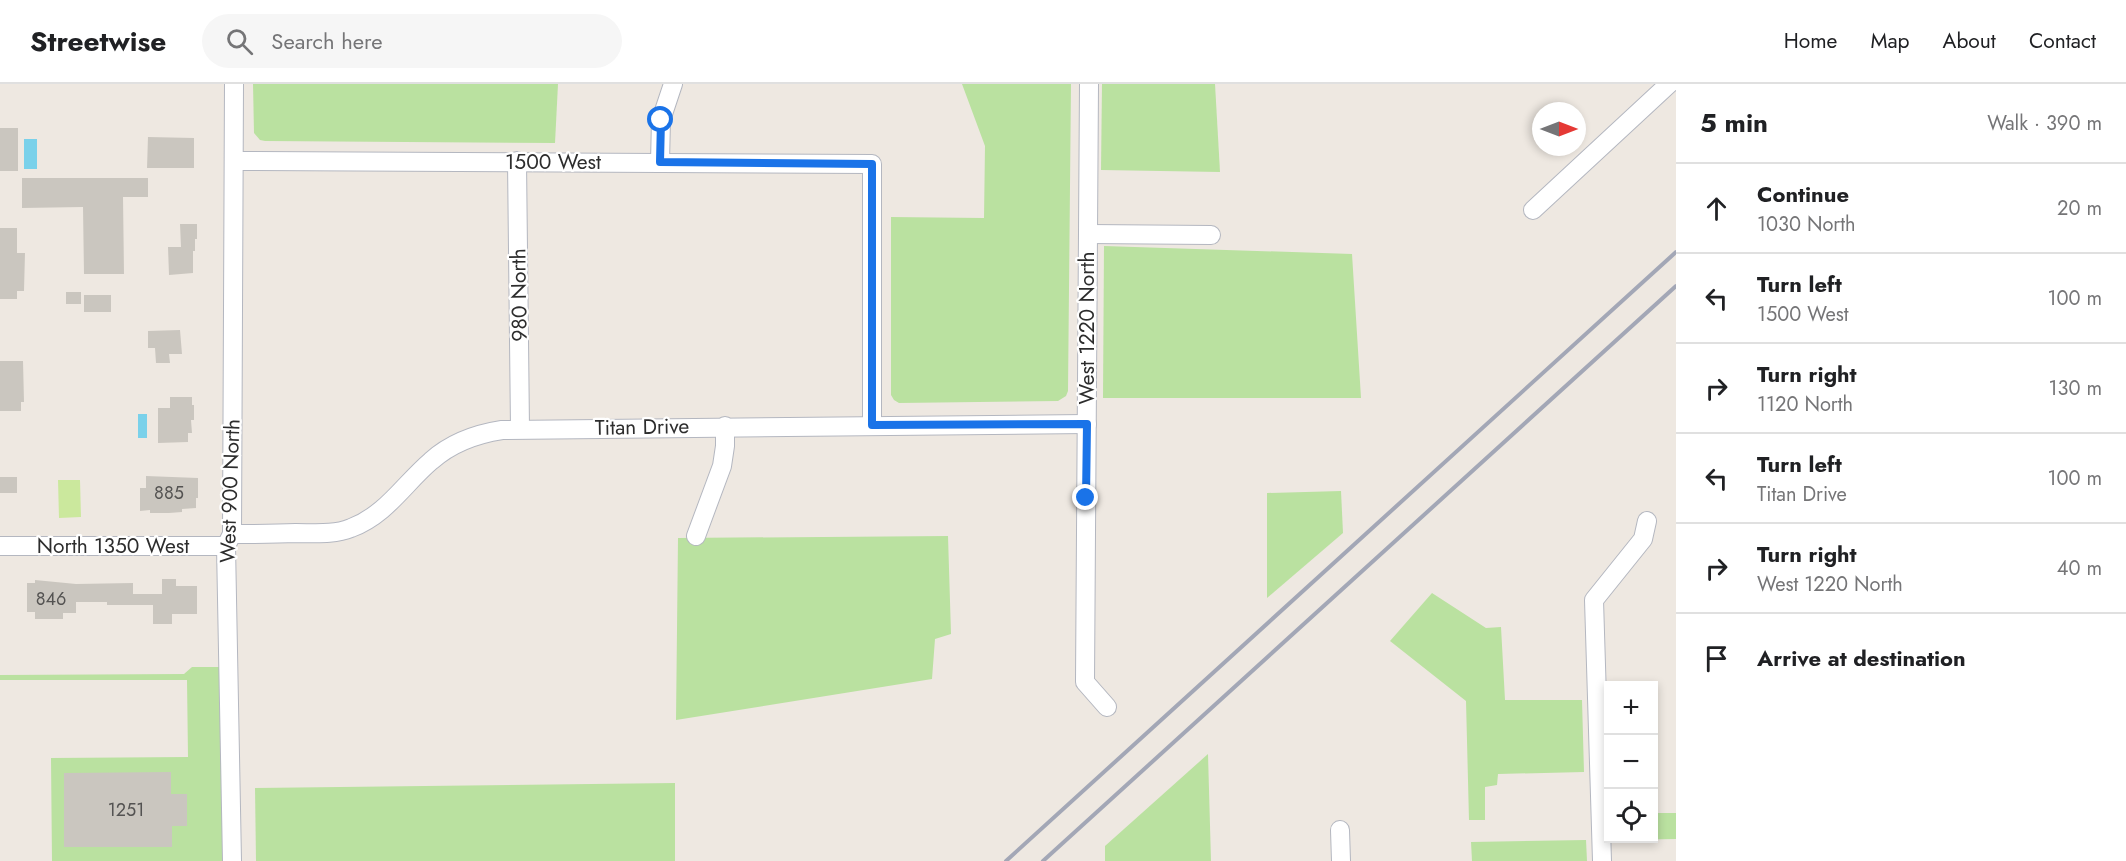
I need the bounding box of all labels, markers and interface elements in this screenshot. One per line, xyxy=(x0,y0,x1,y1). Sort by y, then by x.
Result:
search box xyxy=(202,14,622,68)
text: Streetwise xyxy=(30,21,166,62)
icon: search xyxy=(223,25,256,58)
text: Search here xyxy=(271,25,383,57)
text: Home xyxy=(1784,26,1837,56)
text: Map xyxy=(1870,26,1910,56)
text: About xyxy=(1943,26,1996,56)
text: Contact xyxy=(2029,26,2096,56)
north arrow xyxy=(1532,102,1586,156)
text: 5 min xyxy=(1700,104,1768,142)
route start xyxy=(647,106,673,132)
text: Walk · 390 m xyxy=(1987,109,2102,138)
street label: 1500 West xyxy=(505,147,601,177)
text: Continue xyxy=(1757,178,1849,210)
icon: ahead xyxy=(1700,192,1733,225)
text: 20 m xyxy=(2057,194,2102,223)
text: 1030 North xyxy=(1757,210,1856,239)
street label: 980 North xyxy=(503,248,535,342)
street label: West 1220 North xyxy=(1072,252,1102,404)
text: Turn left xyxy=(1757,268,1842,300)
icon: left xyxy=(1700,282,1733,315)
text: 100 m xyxy=(2047,284,2102,313)
text: 1500 West xyxy=(1757,300,1849,329)
text: Turn right xyxy=(1757,358,1857,390)
icon: right xyxy=(1700,372,1733,405)
text: 130 m xyxy=(2048,374,2102,403)
text: 1120 North xyxy=(1757,390,1853,419)
street label: Titan Drive xyxy=(595,411,690,443)
street label: West 900 North xyxy=(212,418,248,564)
text: Turn left xyxy=(1757,448,1842,480)
icon: left xyxy=(1700,462,1733,495)
text: 100 m xyxy=(2047,464,2102,493)
house number: 885 xyxy=(154,480,184,506)
text: Titan Drive xyxy=(1757,480,1847,509)
route end xyxy=(1072,484,1098,510)
street label: North 1350 West xyxy=(37,531,189,561)
text: Turn right xyxy=(1757,538,1857,570)
icon: right xyxy=(1700,552,1733,585)
text: 40 m xyxy=(2057,554,2102,583)
text: West 1220 North xyxy=(1757,570,1903,599)
house number: 846 xyxy=(36,586,66,612)
icon: arrive xyxy=(1700,642,1733,675)
text: Arrive at destination xyxy=(1757,642,1966,674)
map controls xyxy=(1604,681,1658,843)
button: + xyxy=(1604,681,1658,735)
button: − xyxy=(1604,735,1658,789)
button: locate xyxy=(1604,789,1658,843)
house number: 1251 xyxy=(108,797,144,823)

